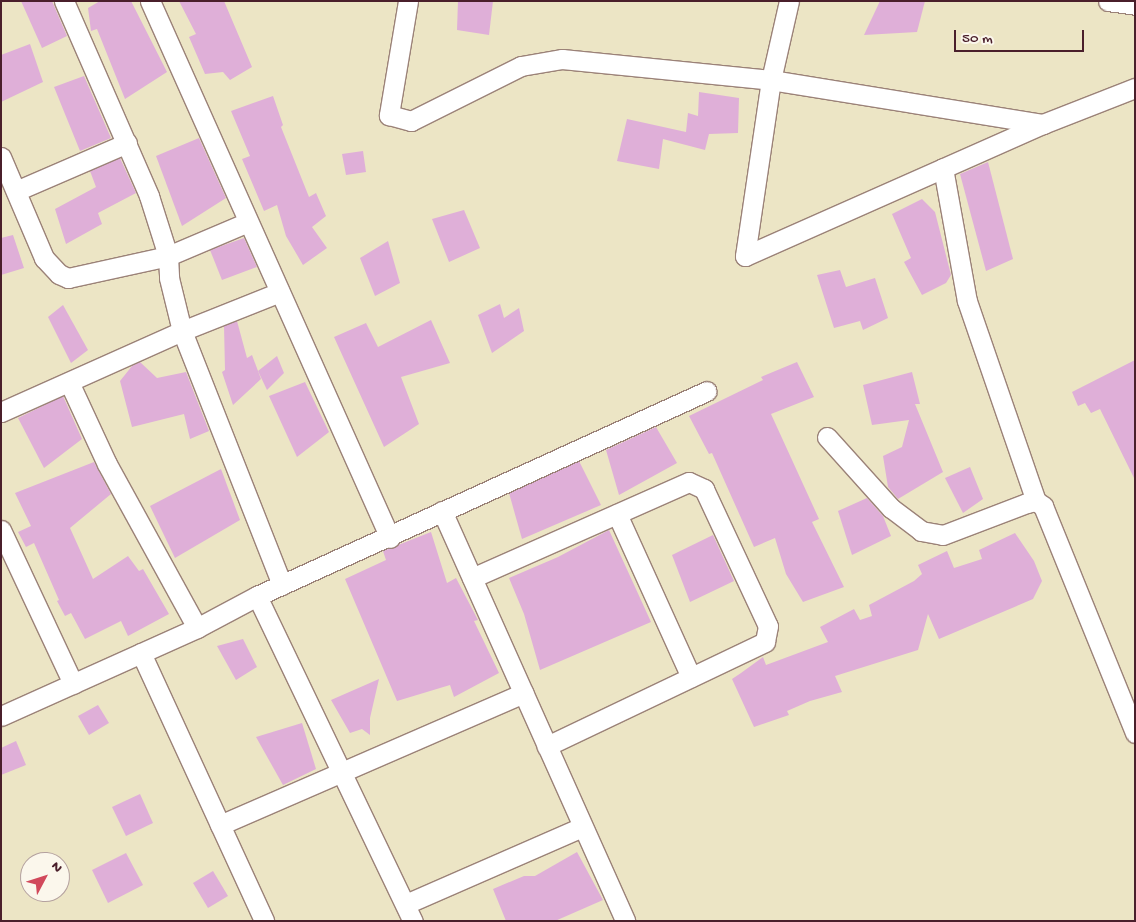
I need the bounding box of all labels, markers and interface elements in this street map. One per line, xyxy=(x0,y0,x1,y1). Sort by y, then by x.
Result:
scale bar xyxy=(956,20,1086,52)
text: 50 m xyxy=(962,30,993,48)
north arrow xyxy=(20,852,70,902)
text: N xyxy=(47,859,66,877)

